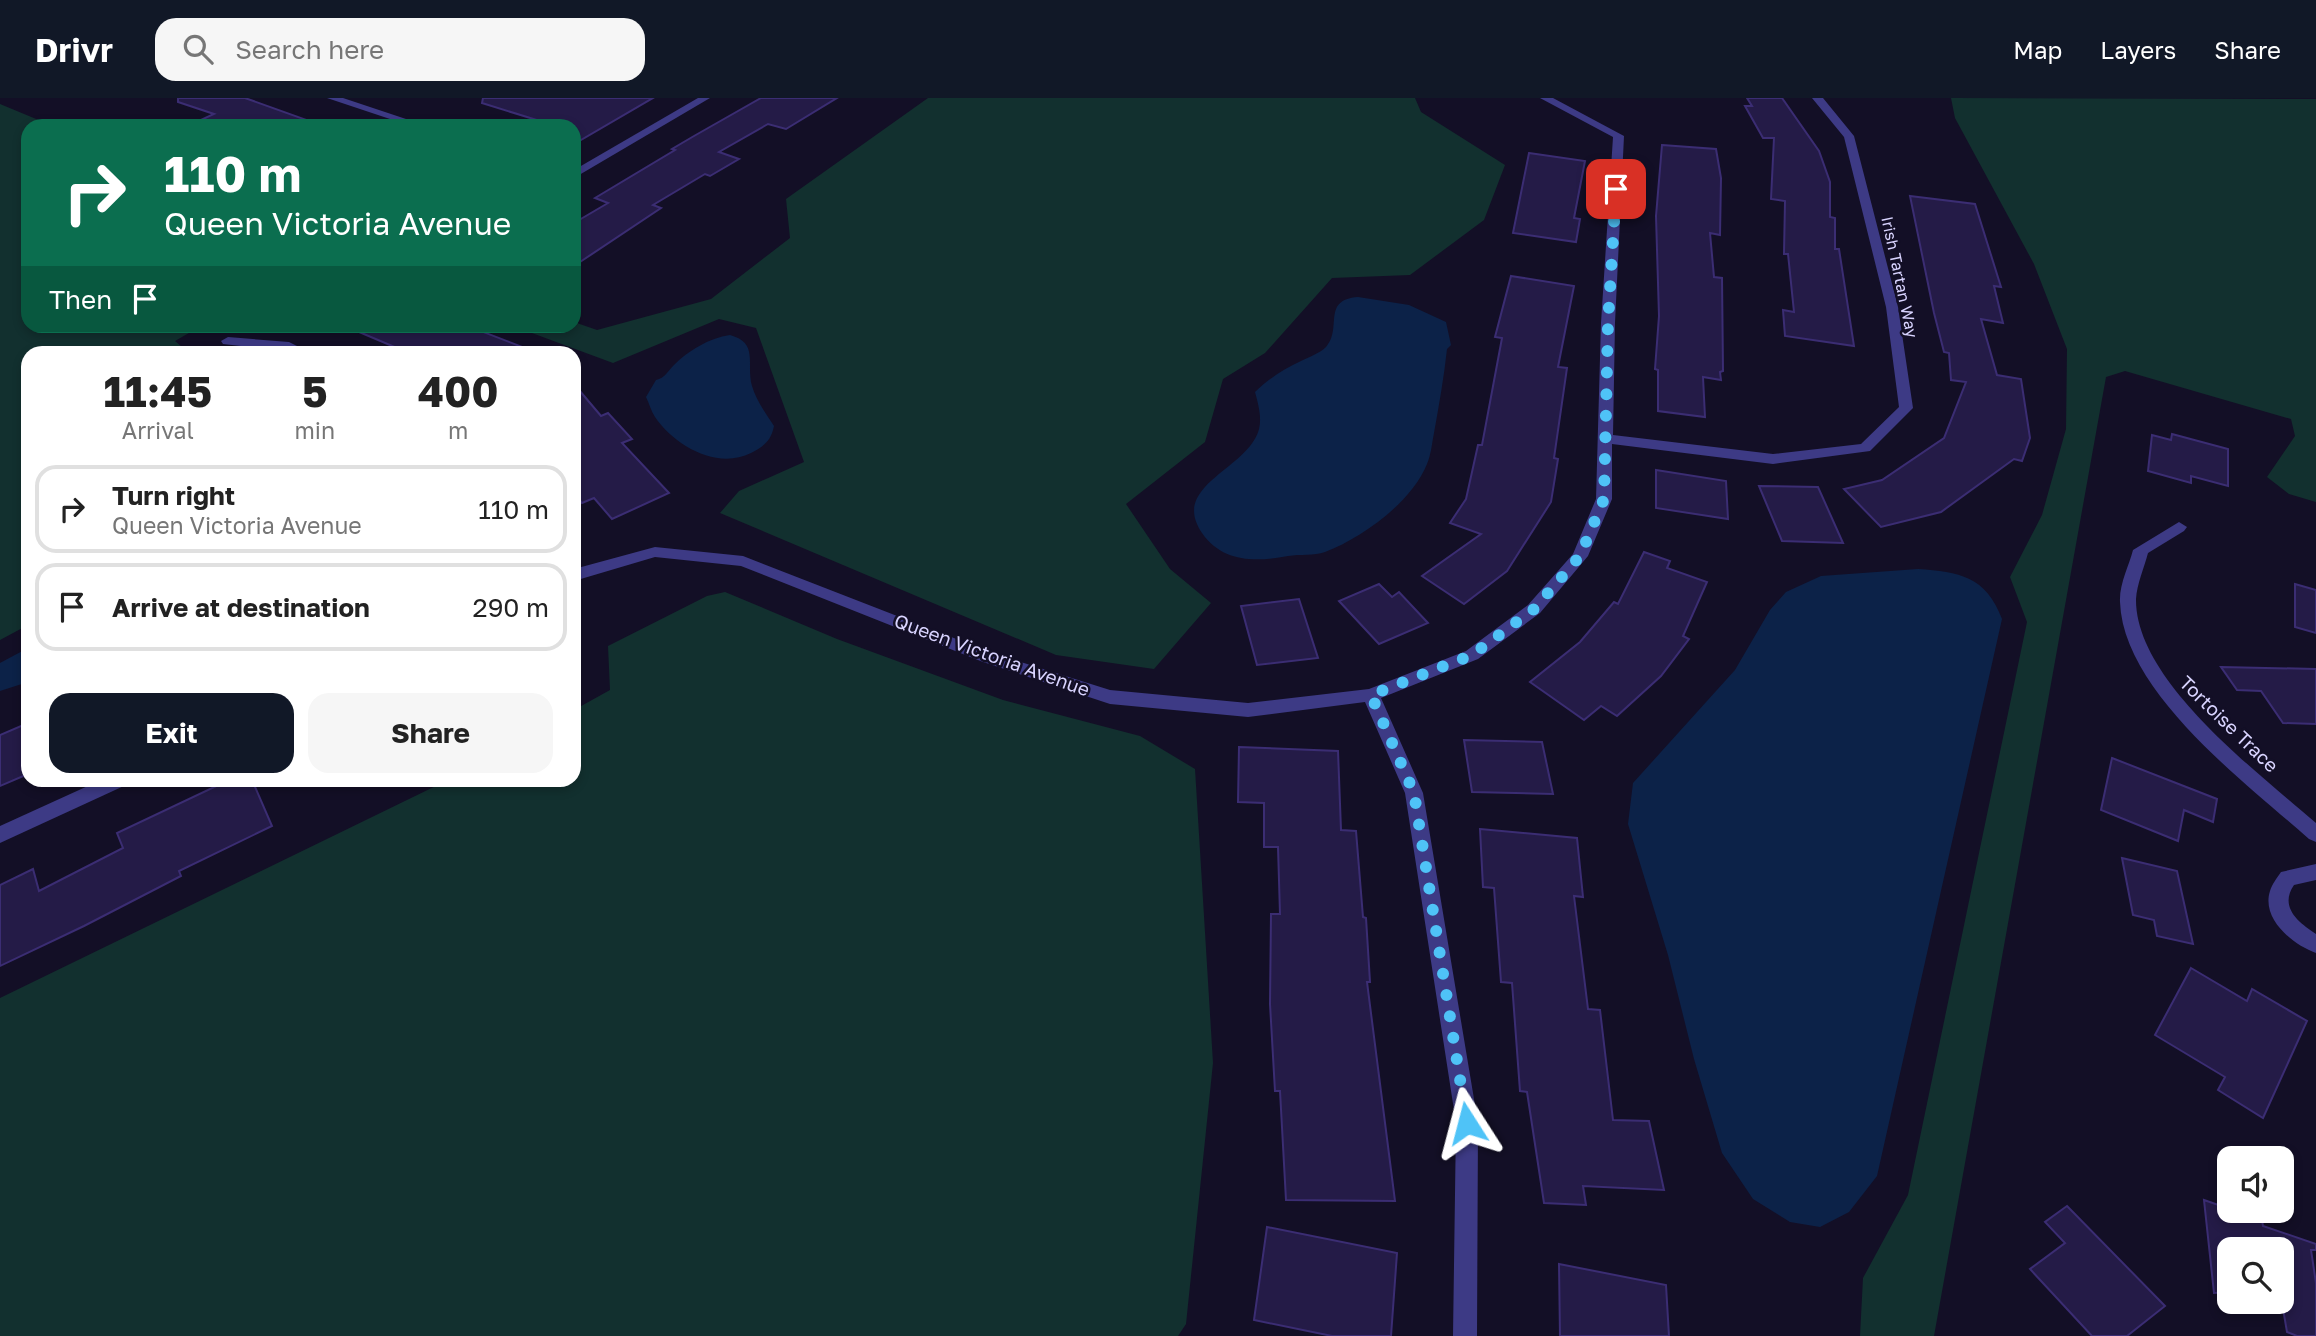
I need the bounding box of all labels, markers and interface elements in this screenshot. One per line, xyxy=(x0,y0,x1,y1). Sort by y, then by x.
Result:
search box xyxy=(155,18,645,81)
text: Drivr xyxy=(35,30,113,69)
icon: search xyxy=(179,30,217,68)
text: Search here xyxy=(235,34,384,65)
text: Map xyxy=(2013,35,2062,64)
text: Layers xyxy=(2100,35,2176,64)
text: Share xyxy=(2214,35,2281,64)
text: 110 m xyxy=(164,144,301,203)
icon: right xyxy=(49,147,140,238)
pin xyxy=(1586,159,1646,219)
icon: arrive xyxy=(1597,170,1635,208)
text: Queen Victoria Avenue xyxy=(164,204,511,242)
street label: Irish Tartan Way xyxy=(1877,214,1923,340)
icon: arrive xyxy=(126,280,164,318)
text: Then xyxy=(49,284,112,315)
text: 11:45 xyxy=(103,366,212,416)
text: 5 xyxy=(302,366,328,416)
text: 400 xyxy=(418,366,499,416)
text: Arrival xyxy=(122,416,194,444)
text: min xyxy=(295,416,335,444)
text: m xyxy=(448,416,468,444)
text: Turn right xyxy=(112,480,235,511)
icon: right xyxy=(53,490,91,528)
text: 110 m xyxy=(478,494,549,525)
text: Queen Victoria Avenue xyxy=(112,511,362,539)
icon: arrive xyxy=(53,588,91,626)
text: Arrive at destination xyxy=(112,592,370,623)
text: 290 m xyxy=(473,592,549,623)
street label: Queen Victoria Avenue xyxy=(891,608,1093,701)
street label: Tortoise Trace xyxy=(2175,671,2284,777)
button: Exit xyxy=(49,693,294,773)
button: Share xyxy=(308,693,553,773)
position arrow xyxy=(1430,1086,1504,1160)
map controls xyxy=(2217,1146,2294,1314)
button: sound xyxy=(2217,1146,2294,1223)
button: search xyxy=(2217,1237,2294,1314)

